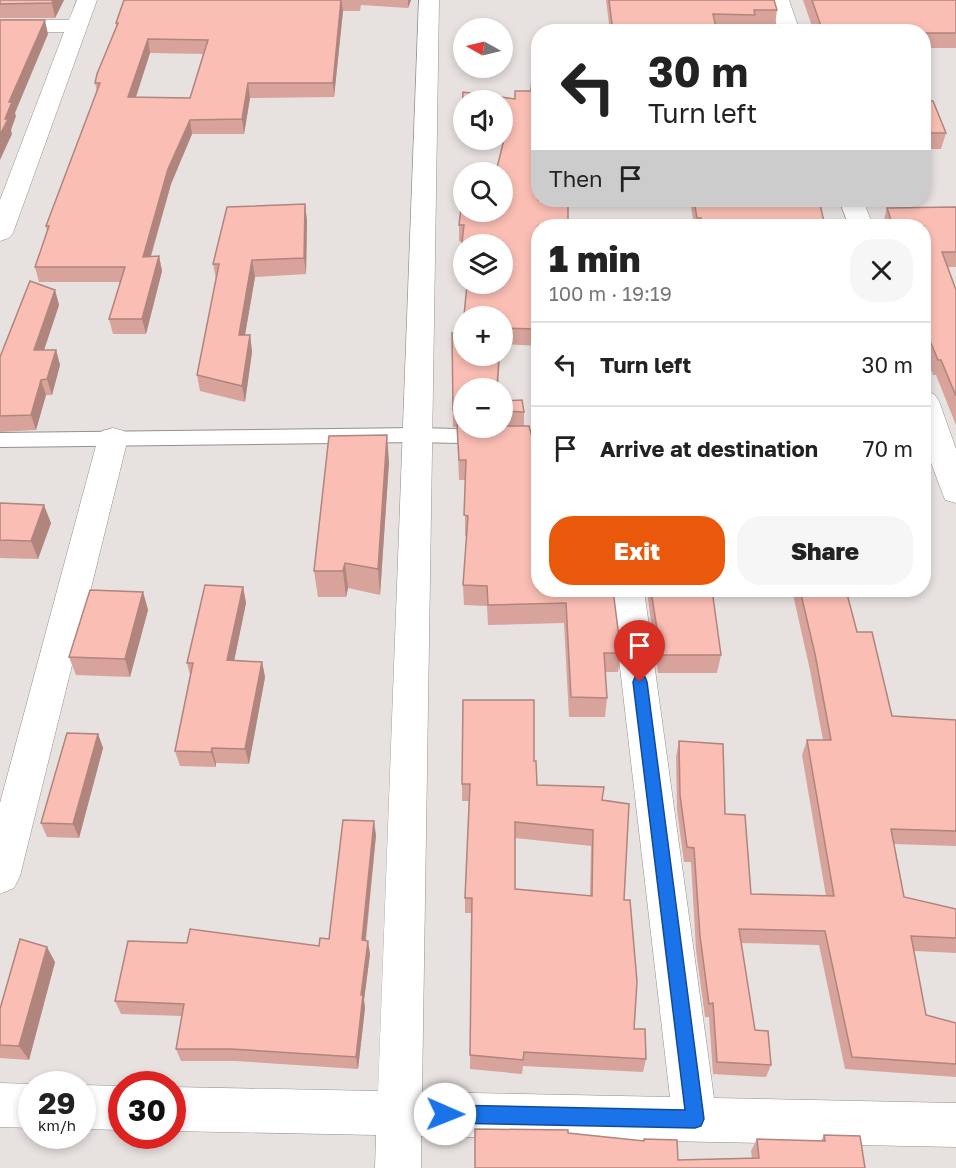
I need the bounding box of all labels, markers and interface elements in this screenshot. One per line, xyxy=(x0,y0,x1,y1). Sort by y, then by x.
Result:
north arrow xyxy=(453,18,513,78)
map controls xyxy=(453,18,513,438)
text: 30 m xyxy=(648,46,748,96)
icon: left xyxy=(549,48,627,126)
button: sound xyxy=(453,90,513,150)
text: Turn left xyxy=(648,97,757,129)
button: search xyxy=(453,162,513,222)
icon: arrive xyxy=(614,162,647,195)
text: Then xyxy=(549,165,602,192)
button: layers xyxy=(453,234,513,294)
text: 1 min xyxy=(549,237,640,280)
button: close xyxy=(850,239,913,302)
text: 100 m · 19:19 xyxy=(549,281,672,305)
button: + xyxy=(453,306,513,366)
icon: left xyxy=(549,348,582,381)
text: Turn left xyxy=(600,351,691,378)
text: 30 m xyxy=(862,351,913,378)
button: − xyxy=(453,378,513,438)
icon: arrive xyxy=(549,432,582,465)
text: Arrive at destination xyxy=(600,435,818,462)
text: 70 m xyxy=(863,435,913,462)
button: Exit xyxy=(549,516,725,585)
button: Share xyxy=(737,516,913,585)
pin xyxy=(614,620,665,682)
icon: arrive xyxy=(623,629,656,662)
speed limit sign: 30 xyxy=(108,1071,186,1149)
position arrow xyxy=(413,1082,477,1146)
text: 29 xyxy=(38,1085,76,1121)
text: km/h xyxy=(38,1116,76,1134)

